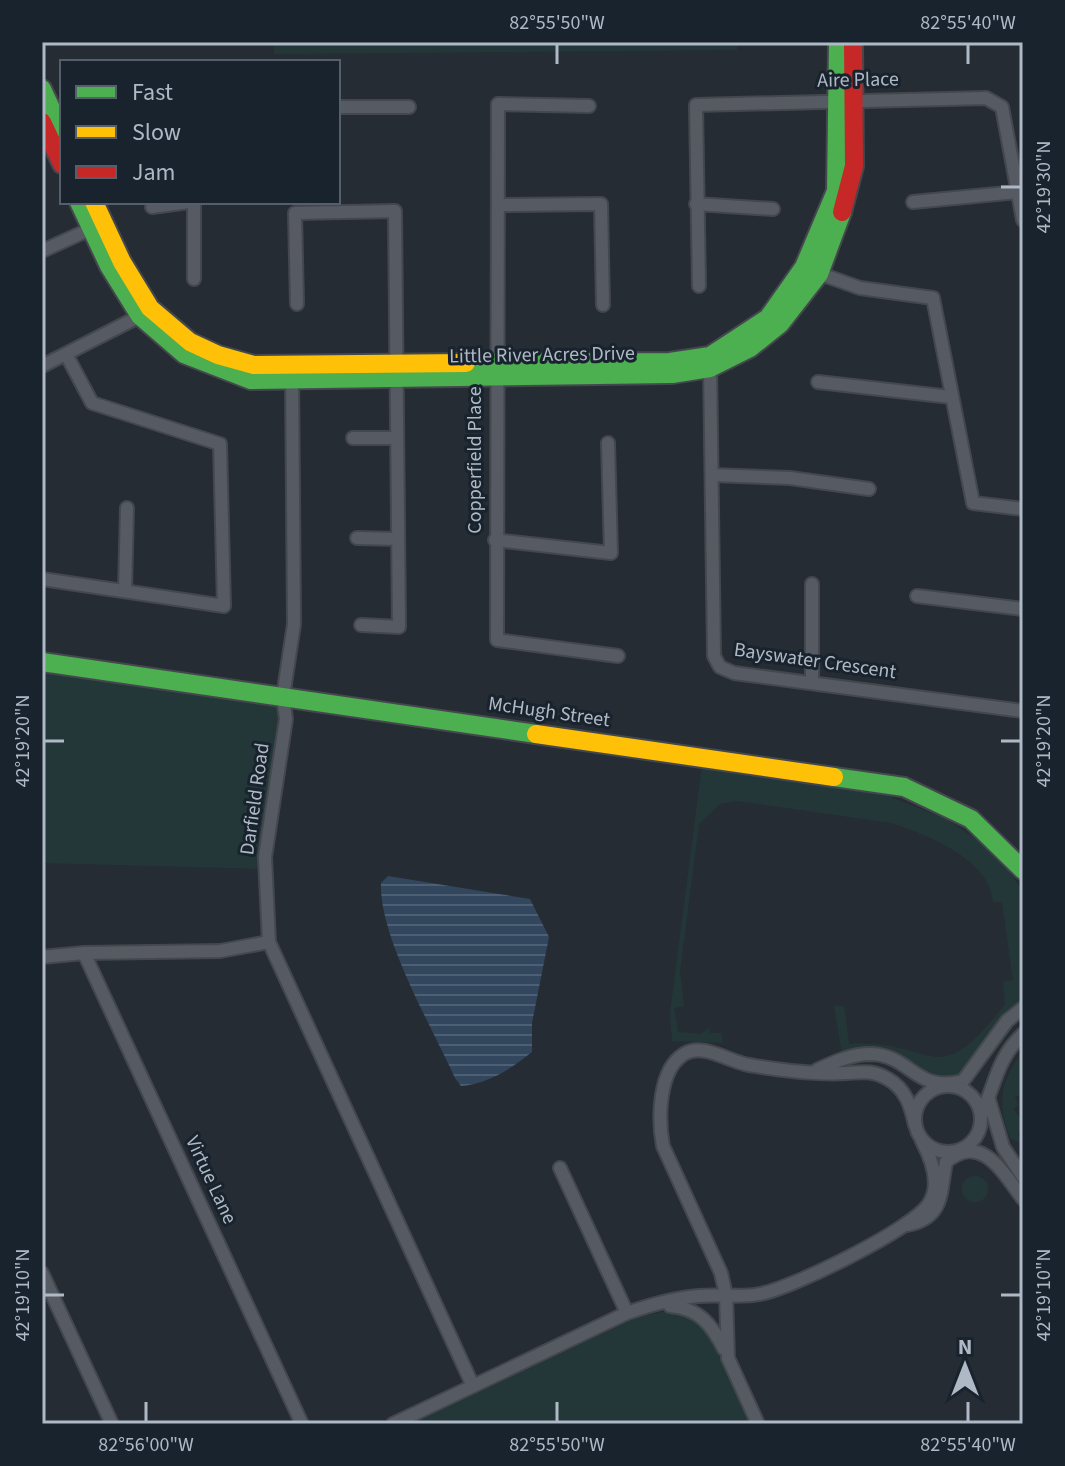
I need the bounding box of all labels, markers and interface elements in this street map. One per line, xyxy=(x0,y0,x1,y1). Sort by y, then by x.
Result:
text: 82°55'50"W xyxy=(509,9,605,37)
text: 82°55'40"W xyxy=(920,9,1016,37)
legend xyxy=(60,60,340,204)
street label: Aire Place xyxy=(817,65,899,95)
text: Fast xyxy=(132,75,173,110)
text: Slow xyxy=(132,115,181,150)
text: 42°19'30"N xyxy=(1030,141,1058,233)
text: Jam xyxy=(132,155,176,190)
street label: Little River Acres Drive xyxy=(449,339,635,371)
street label: Copperfield Place xyxy=(461,386,489,534)
street label: Bayswater Crescent xyxy=(732,636,898,686)
street label: McHugh Street xyxy=(486,690,612,734)
text: 42°19'20"N xyxy=(9,695,37,787)
text: 42°19'20"N xyxy=(1030,695,1058,787)
street label: Darfield Road xyxy=(233,741,277,857)
street label: Virtue Lane xyxy=(178,1131,244,1229)
text: 42°19'10"N xyxy=(9,1249,37,1341)
text: 42°19'10"N xyxy=(1030,1249,1058,1341)
north arrow xyxy=(925,1326,1005,1406)
text: N xyxy=(958,1331,972,1363)
text: 82°56'00"W xyxy=(98,1431,194,1459)
text: 82°55'50"W xyxy=(509,1431,605,1459)
text: 82°55'40"W xyxy=(920,1431,1016,1459)

